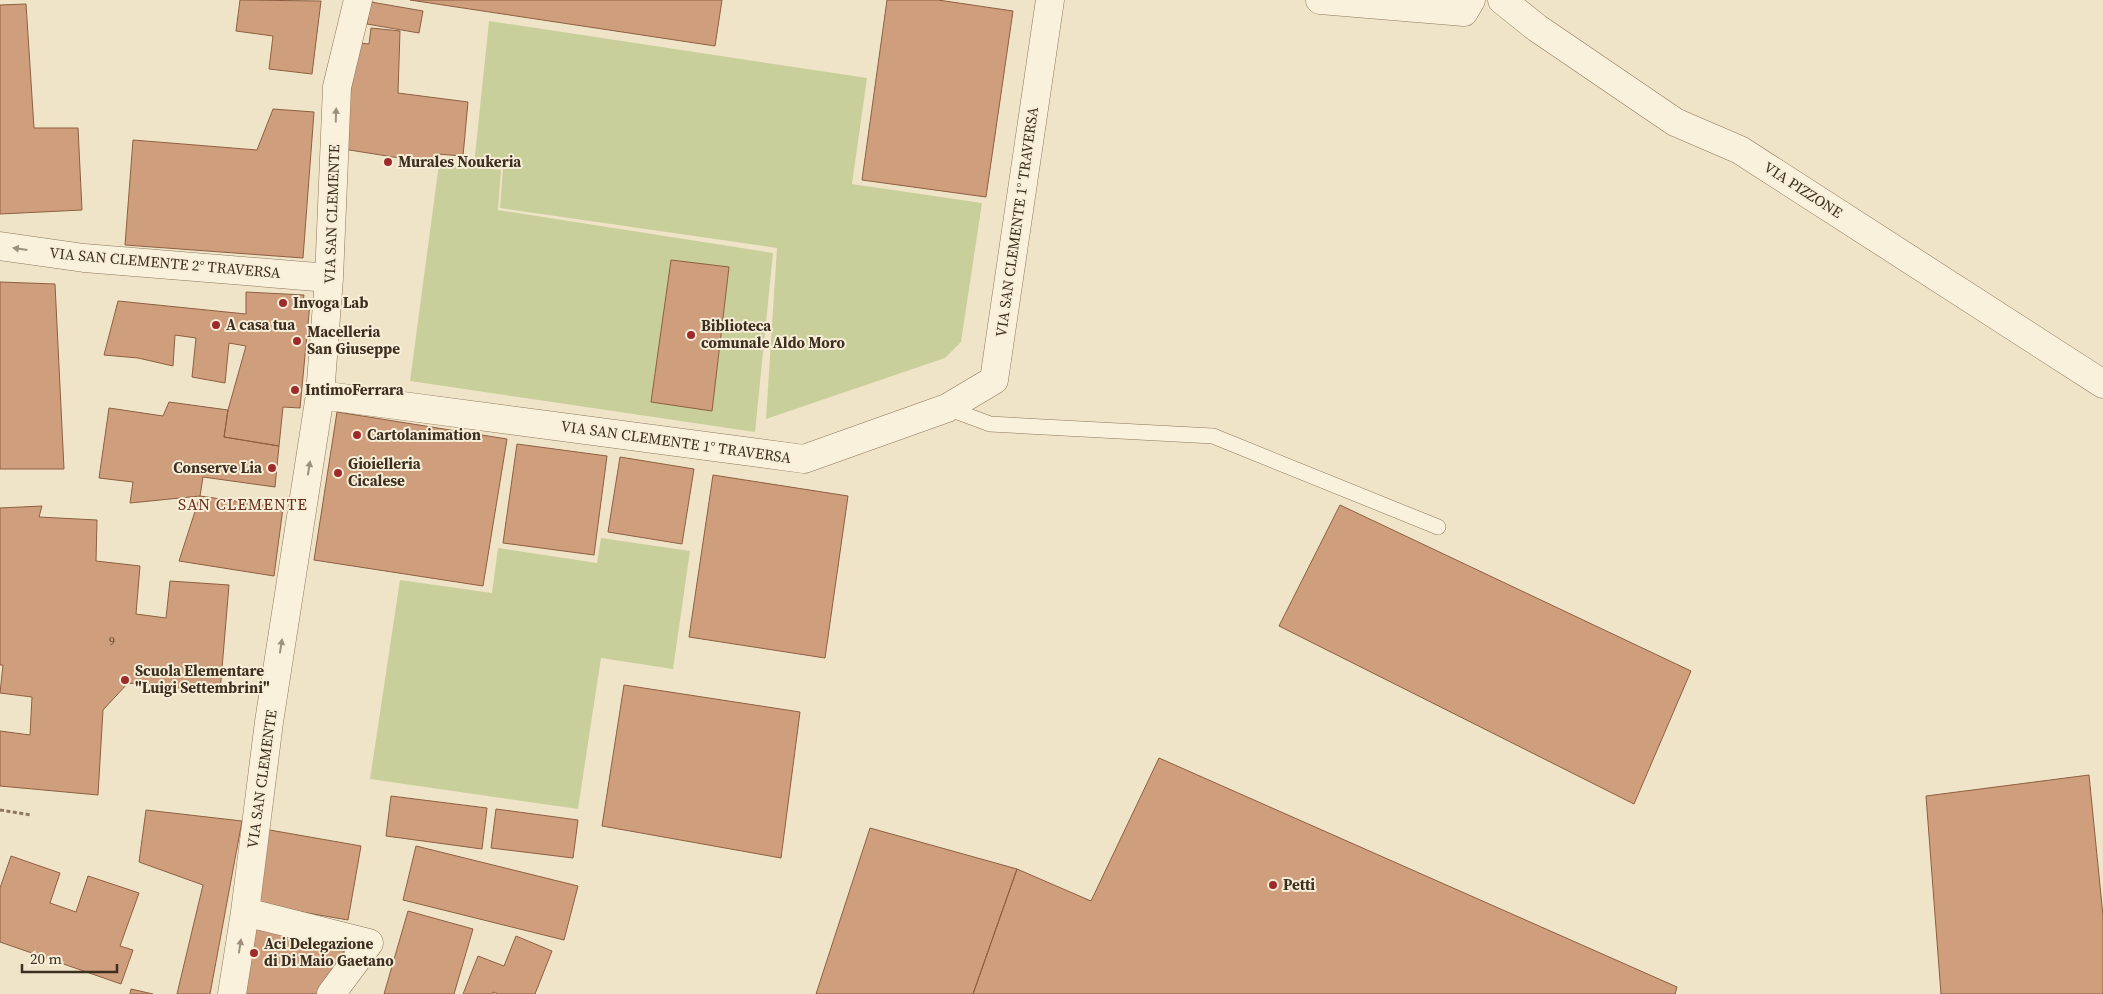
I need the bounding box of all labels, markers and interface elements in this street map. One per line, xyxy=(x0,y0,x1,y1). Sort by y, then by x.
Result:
street label: VIA SAN CLEMENTE 1° TRAVERSA xyxy=(990,105,1043,338)
one-way arrow xyxy=(332,106,340,122)
street label: VIA SAN CLEMENTE xyxy=(319,144,344,284)
place label: Murales Noukeria xyxy=(398,151,522,172)
marker: Murales Noukeria xyxy=(382,156,394,168)
street label: VIA PIZZONE xyxy=(1760,156,1847,223)
street label: VIA SAN CLEMENTE 2° TRAVERSA xyxy=(48,242,282,283)
one-way arrow xyxy=(11,245,27,253)
place label: Invoga Lab xyxy=(293,292,368,313)
marker: Invoga Lab xyxy=(277,297,289,309)
place label: A casa tua xyxy=(226,314,296,335)
place label: Biblioteca comunale Aldo Moro xyxy=(701,315,845,353)
marker: A casa tua xyxy=(210,319,222,331)
place label: Macelleria San Giuseppe xyxy=(307,321,400,359)
marker: Biblioteca comunale Aldo Moro xyxy=(685,329,697,341)
marker: Macelleria San Giuseppe xyxy=(291,335,303,347)
place label: IntimoFerrara xyxy=(305,379,405,400)
marker: IntimoFerrara xyxy=(289,384,301,396)
street label: VIA SAN CLEMENTE 1° TRAVERSA xyxy=(560,415,793,468)
place label: Cartolanimation xyxy=(367,424,481,445)
marker: Cartolanimation xyxy=(351,429,363,441)
place label: Gioielleria Cicalese xyxy=(348,453,422,491)
place label: Conserve Lia xyxy=(173,457,263,478)
one-way arrow xyxy=(305,460,313,476)
marker: Conserve Lia xyxy=(266,462,278,474)
marker: Gioielleria Cicalese xyxy=(332,467,344,479)
district label: SAN CLEMENTE xyxy=(178,493,308,515)
house number: 9 xyxy=(109,633,115,649)
one-way arrow xyxy=(277,638,285,654)
place label: Scuola Elementare "Luigi Settembrini" xyxy=(135,660,270,698)
marker: Scuola Elementare "Luigi Settembrini" xyxy=(119,674,131,686)
street label: VIA SAN CLEMENTE xyxy=(241,708,282,850)
place label: Petti xyxy=(1283,874,1315,895)
marker: Petti xyxy=(1267,879,1279,891)
place label: Aci Delegazione di Di Maio Gaetano xyxy=(264,933,394,971)
one-way arrow xyxy=(236,937,244,953)
scale bar xyxy=(22,942,118,974)
marker: Aci Delegazione di Di Maio Gaetano xyxy=(248,947,260,959)
text: 20 m xyxy=(30,948,62,969)

